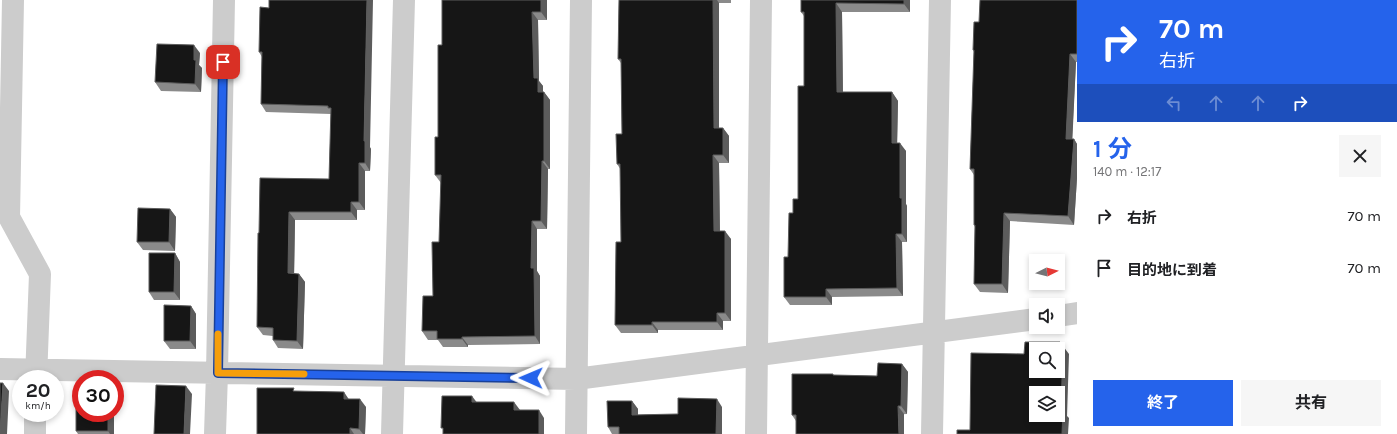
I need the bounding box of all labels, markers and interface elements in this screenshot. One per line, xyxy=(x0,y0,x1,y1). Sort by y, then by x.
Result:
text: 70 m xyxy=(1159,12,1224,45)
icon: right xyxy=(1093,16,1145,68)
pin xyxy=(206,45,240,79)
text: 右折 xyxy=(1159,50,1195,72)
icon: arrive xyxy=(212,51,234,73)
icon: left xyxy=(1163,92,1185,114)
icon: ahead xyxy=(1205,92,1227,114)
icon: ahead xyxy=(1247,92,1269,114)
icon: right xyxy=(1289,92,1311,114)
text: 1 分 xyxy=(1093,135,1132,163)
button: close xyxy=(1339,135,1381,177)
text: 140 m · 12:17 xyxy=(1093,164,1161,179)
icon: right xyxy=(1093,205,1115,227)
text: 70 m xyxy=(1347,207,1381,225)
text: 右折 xyxy=(1127,209,1157,227)
north arrow xyxy=(1029,254,1065,290)
map controls xyxy=(1029,254,1065,422)
icon: arrive xyxy=(1093,257,1115,279)
text: 70 m xyxy=(1347,259,1381,277)
text: 目的地に到着 xyxy=(1127,261,1217,279)
button: sound xyxy=(1029,298,1065,334)
button: search xyxy=(1029,342,1065,378)
position arrow xyxy=(510,357,552,399)
speed limit sign: 30 xyxy=(72,370,124,422)
text: 20 xyxy=(26,379,50,402)
button: 終了 xyxy=(1093,380,1233,426)
button: 共有 xyxy=(1241,380,1381,426)
button: layers xyxy=(1029,386,1065,422)
text: km/h xyxy=(25,400,51,412)

